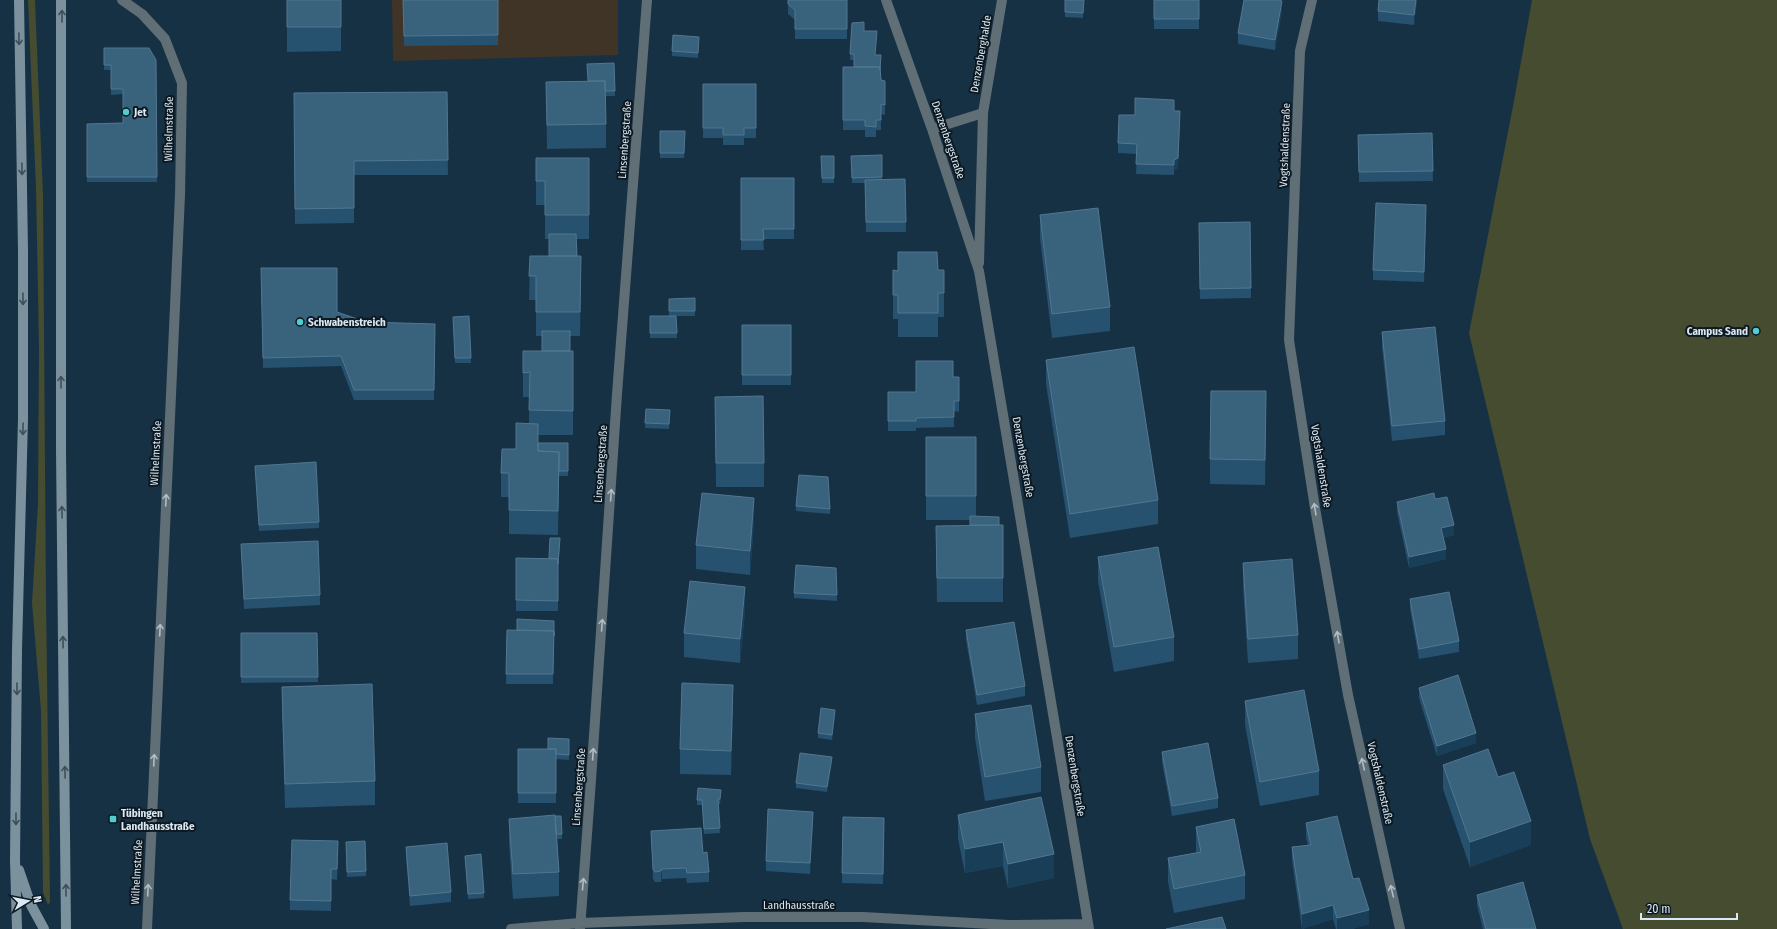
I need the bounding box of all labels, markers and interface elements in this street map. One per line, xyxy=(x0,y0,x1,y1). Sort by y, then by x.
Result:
one-way arrow xyxy=(58,10,66,23)
street label: Denzenberghalde xyxy=(968,14,994,94)
one-way arrow xyxy=(16,32,23,45)
street label: Wilhelmstraße xyxy=(162,96,176,162)
street label: Denzenbergstraße xyxy=(929,99,967,181)
street label: Linsenbergstraße xyxy=(616,101,634,179)
street label: Vogtshaldenstraße xyxy=(1277,103,1293,187)
place label: Jet xyxy=(133,106,147,119)
marker: Jet xyxy=(121,107,131,117)
one-way arrow xyxy=(18,162,25,175)
one-way arrow xyxy=(19,292,27,305)
place label: Schwabenstreich xyxy=(308,316,386,329)
marker: Schwabenstreich xyxy=(295,317,305,327)
place label: Campus Sand xyxy=(1687,325,1748,338)
marker: Campus Sand xyxy=(1751,326,1761,336)
one-way arrow xyxy=(57,376,65,389)
street label: Denzenbergstraße xyxy=(1010,416,1036,498)
street label: Wilhelmstraße xyxy=(148,420,164,486)
one-way arrow xyxy=(19,422,27,435)
street label: Vogtshaldenstraße xyxy=(1308,423,1334,509)
street label: Linsenbergstraße xyxy=(592,425,610,503)
one-way arrow xyxy=(607,489,614,502)
one-way arrow xyxy=(162,494,170,507)
one-way arrow xyxy=(1311,503,1319,516)
one-way arrow xyxy=(58,506,65,519)
one-way arrow xyxy=(598,619,605,632)
one-way arrow xyxy=(156,624,164,637)
one-way arrow xyxy=(1333,631,1341,644)
one-way arrow xyxy=(60,636,67,649)
one-way arrow xyxy=(13,682,21,695)
street label: Denzenbergstraße xyxy=(1062,735,1088,817)
street label: Vogtshaldenstraße xyxy=(1364,741,1396,825)
street label: Linsenbergstraße xyxy=(570,748,588,826)
one-way arrow xyxy=(590,748,597,761)
one-way arrow xyxy=(150,754,158,767)
one-way arrow xyxy=(1359,758,1367,771)
one-way arrow xyxy=(61,766,69,779)
place label: Tübingen Landhausstraße xyxy=(121,807,195,833)
one-way arrow xyxy=(12,812,20,825)
marker: Tübingen Landhausstraße xyxy=(108,814,118,824)
street label: Wilhelmstraße xyxy=(129,839,145,905)
one-way arrow xyxy=(579,878,587,891)
north arrow xyxy=(8,881,48,921)
one-way arrow xyxy=(62,884,70,897)
one-way arrow xyxy=(145,884,152,897)
one-way arrow xyxy=(1387,885,1395,898)
text: N xyxy=(30,895,44,904)
scale bar xyxy=(1641,895,1737,921)
street label: Landhausstraße xyxy=(763,899,835,912)
text: 20 m xyxy=(1647,902,1671,916)

